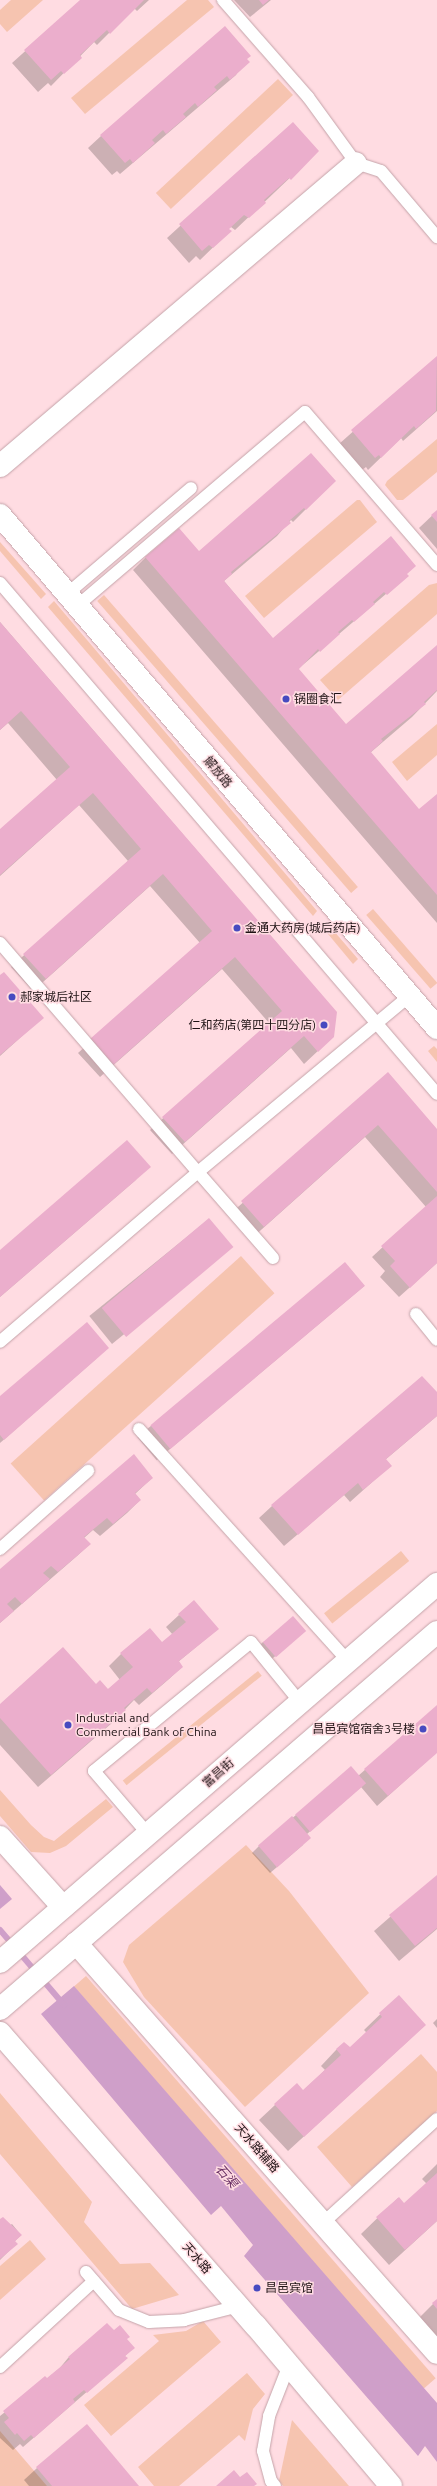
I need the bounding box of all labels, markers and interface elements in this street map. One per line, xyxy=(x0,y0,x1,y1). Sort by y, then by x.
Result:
place label: 锅圈食汇 xyxy=(294,692,342,706)
marker: 锅圈食汇 xyxy=(281,694,291,704)
street label: 解放路 xyxy=(201,754,235,790)
place label: 金通大药房(城后药店) xyxy=(245,921,361,935)
marker: 金通大药房(城后药店) xyxy=(232,923,242,933)
place label: 郝家城后社区 xyxy=(20,990,92,1004)
marker: 郝家城后社区 xyxy=(7,992,17,1002)
place label: 仁和药店(第四十四分店) xyxy=(188,1018,316,1032)
marker: 仁和药店(第四十四分店) xyxy=(319,1020,329,1030)
place label: Industrial and Commercial Bank of China xyxy=(76,1711,217,1739)
marker: Industrial and Commercial Bank of China xyxy=(63,1720,73,1730)
place label: 昌邑宾馆宿舍3号楼 xyxy=(312,1722,415,1736)
marker: 昌邑宾馆宿舍3号楼 xyxy=(418,1724,428,1734)
street label: 富昌街 xyxy=(200,1756,236,1790)
street label: 天水路辅路 xyxy=(232,2121,282,2175)
water label: 石渠 xyxy=(213,2161,241,2191)
street label: 天水路 xyxy=(180,2240,214,2276)
place label: 昌邑宾馆 xyxy=(265,2281,313,2295)
marker: 昌邑宾馆 xyxy=(252,2283,262,2293)

